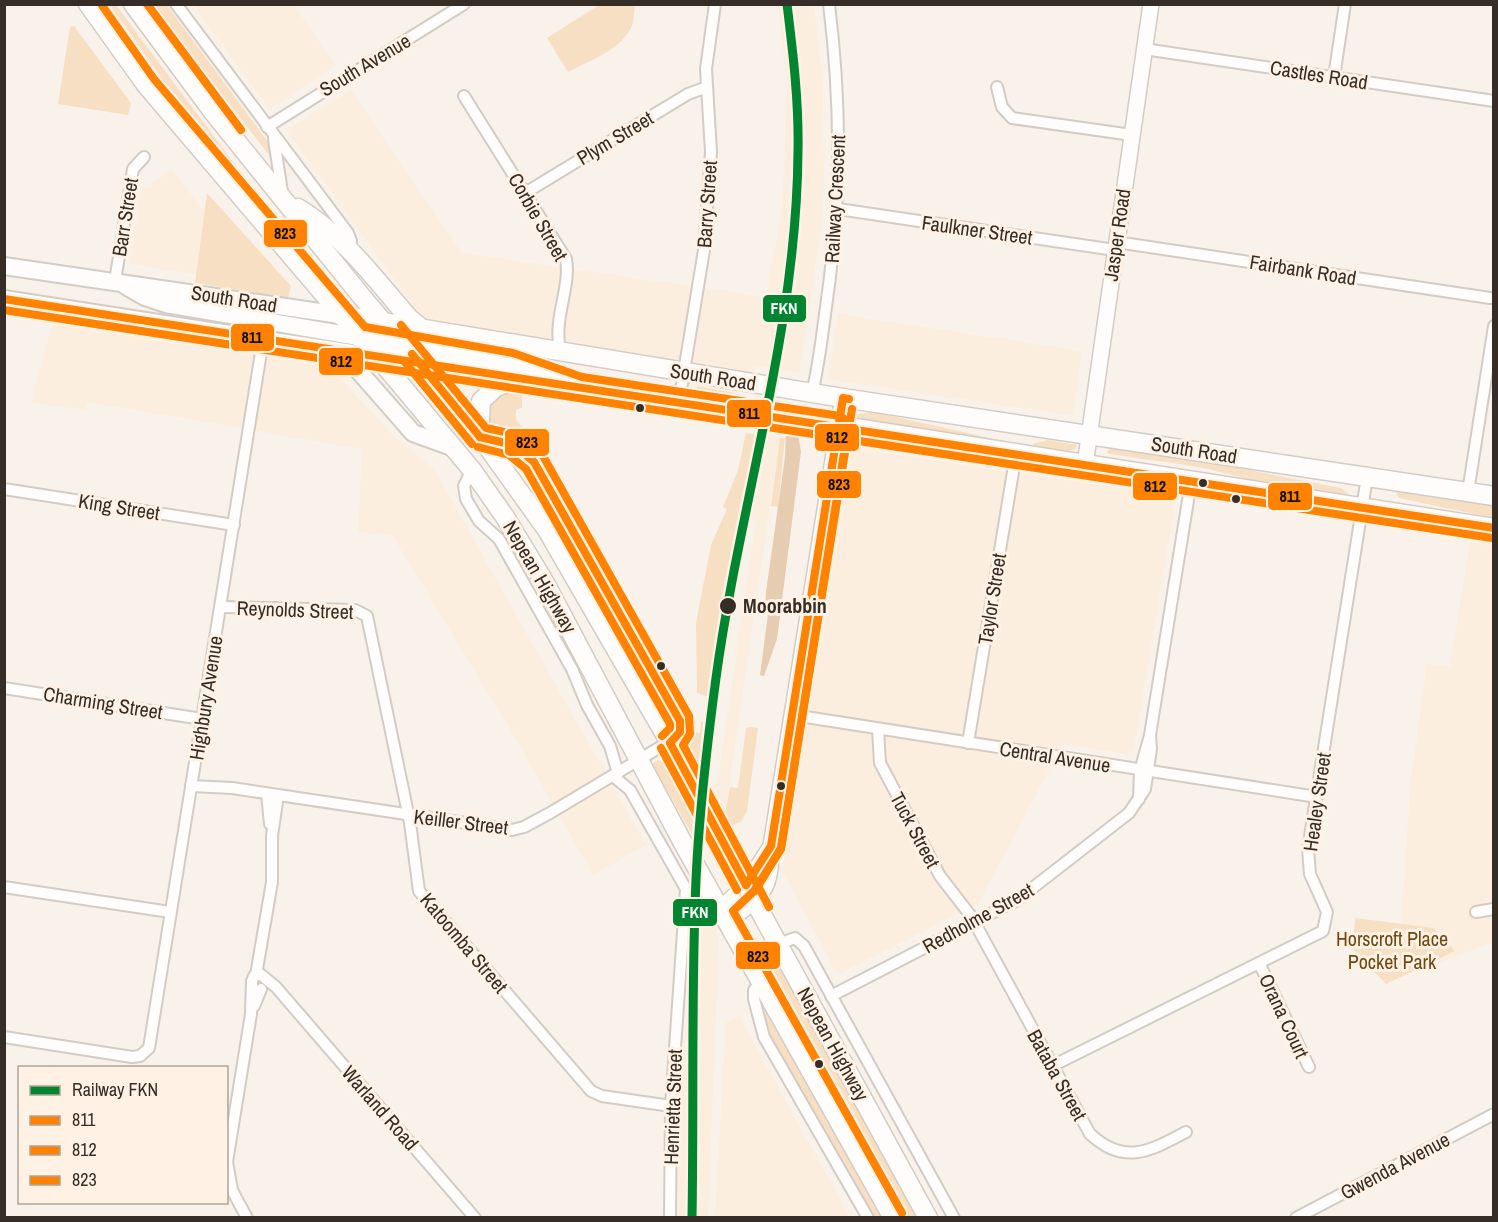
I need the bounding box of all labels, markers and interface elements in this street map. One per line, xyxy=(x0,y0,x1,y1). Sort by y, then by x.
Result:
street label: South Avenue xyxy=(314,27,415,102)
street label: Castles Road xyxy=(1268,53,1370,96)
street label: Plym Street xyxy=(571,104,658,171)
street label: Railway Crescent xyxy=(818,134,851,264)
street label: Barry Street xyxy=(690,159,723,249)
street label: Corbie Street xyxy=(502,168,575,266)
street label: Barr Street xyxy=(105,175,144,258)
street label: Jasper Road xyxy=(1097,187,1136,283)
street label: Faulkner Street xyxy=(920,208,1034,251)
line badge: 823 xyxy=(263,219,308,248)
text: 823 xyxy=(274,222,296,244)
street label: Fairbank Road xyxy=(1248,248,1358,291)
street label: South Road xyxy=(189,278,279,319)
line badge: FKN xyxy=(762,294,807,323)
text: FKN xyxy=(771,297,797,319)
line badge: 811 xyxy=(230,323,275,352)
text: 811 xyxy=(241,326,263,348)
line badge: 812 xyxy=(318,347,364,376)
text: 812 xyxy=(330,350,352,372)
street label: South Road xyxy=(668,356,758,397)
line badge: 811 xyxy=(726,399,772,428)
unlabelled marker xyxy=(634,402,646,414)
text: 811 xyxy=(738,402,760,424)
line badge: 812 xyxy=(814,423,860,452)
text: 812 xyxy=(826,426,848,448)
line badge: 823 xyxy=(504,428,550,457)
street label: South Road xyxy=(1149,429,1239,470)
text: 823 xyxy=(516,431,538,453)
line badge: 823 xyxy=(816,470,862,499)
line badge: 812 xyxy=(1132,472,1178,501)
text: 823 xyxy=(828,473,850,495)
text: 812 xyxy=(1144,475,1166,497)
unlabelled marker xyxy=(1197,477,1209,489)
line badge: 811 xyxy=(1267,482,1313,511)
text: 811 xyxy=(1279,485,1301,507)
street label: King Street xyxy=(76,487,162,526)
unlabelled marker xyxy=(1230,493,1242,505)
street label: Nepean Highway xyxy=(497,516,584,639)
street label: Taylor Street xyxy=(971,551,1012,647)
place label: Moorabbin xyxy=(743,592,827,619)
street label: Reynolds Street xyxy=(236,594,354,625)
marker: Moorabbin xyxy=(718,596,738,616)
street label: Highbury Avenue xyxy=(182,634,229,762)
unlabelled marker xyxy=(655,660,667,672)
street label: Charming Street xyxy=(42,680,165,725)
street label: Central Avenue xyxy=(998,734,1112,779)
street label: Healey Street xyxy=(1296,750,1337,853)
unlabelled marker xyxy=(775,780,787,792)
street label: Tuck Street xyxy=(884,787,947,873)
street label: Keiller Street xyxy=(412,802,510,841)
street label: Redholme Street xyxy=(917,876,1039,959)
street label: Katoomba Street xyxy=(414,887,515,999)
line badge: FKN xyxy=(672,898,718,927)
text: FKN xyxy=(682,901,708,923)
park label: Horscroft Place Pocket Park xyxy=(1336,925,1448,975)
line badge: 823 xyxy=(735,941,781,970)
text: 823 xyxy=(747,945,769,967)
street label: Orana Court xyxy=(1253,969,1316,1063)
street label: Nepean Highway xyxy=(791,982,876,1106)
street label: Bataba Street xyxy=(1021,1024,1094,1126)
street label: Henrietta Street xyxy=(657,1048,688,1165)
unlabelled marker xyxy=(813,1058,825,1070)
street label: Warland Road xyxy=(336,1059,425,1156)
legend xyxy=(18,1066,228,1204)
text: Railway FKN xyxy=(72,1077,158,1102)
text: 811 xyxy=(72,1107,96,1132)
street label: Gwenda Avenue xyxy=(1335,1125,1454,1206)
text: 812 xyxy=(72,1137,97,1162)
text: 823 xyxy=(72,1167,97,1192)

